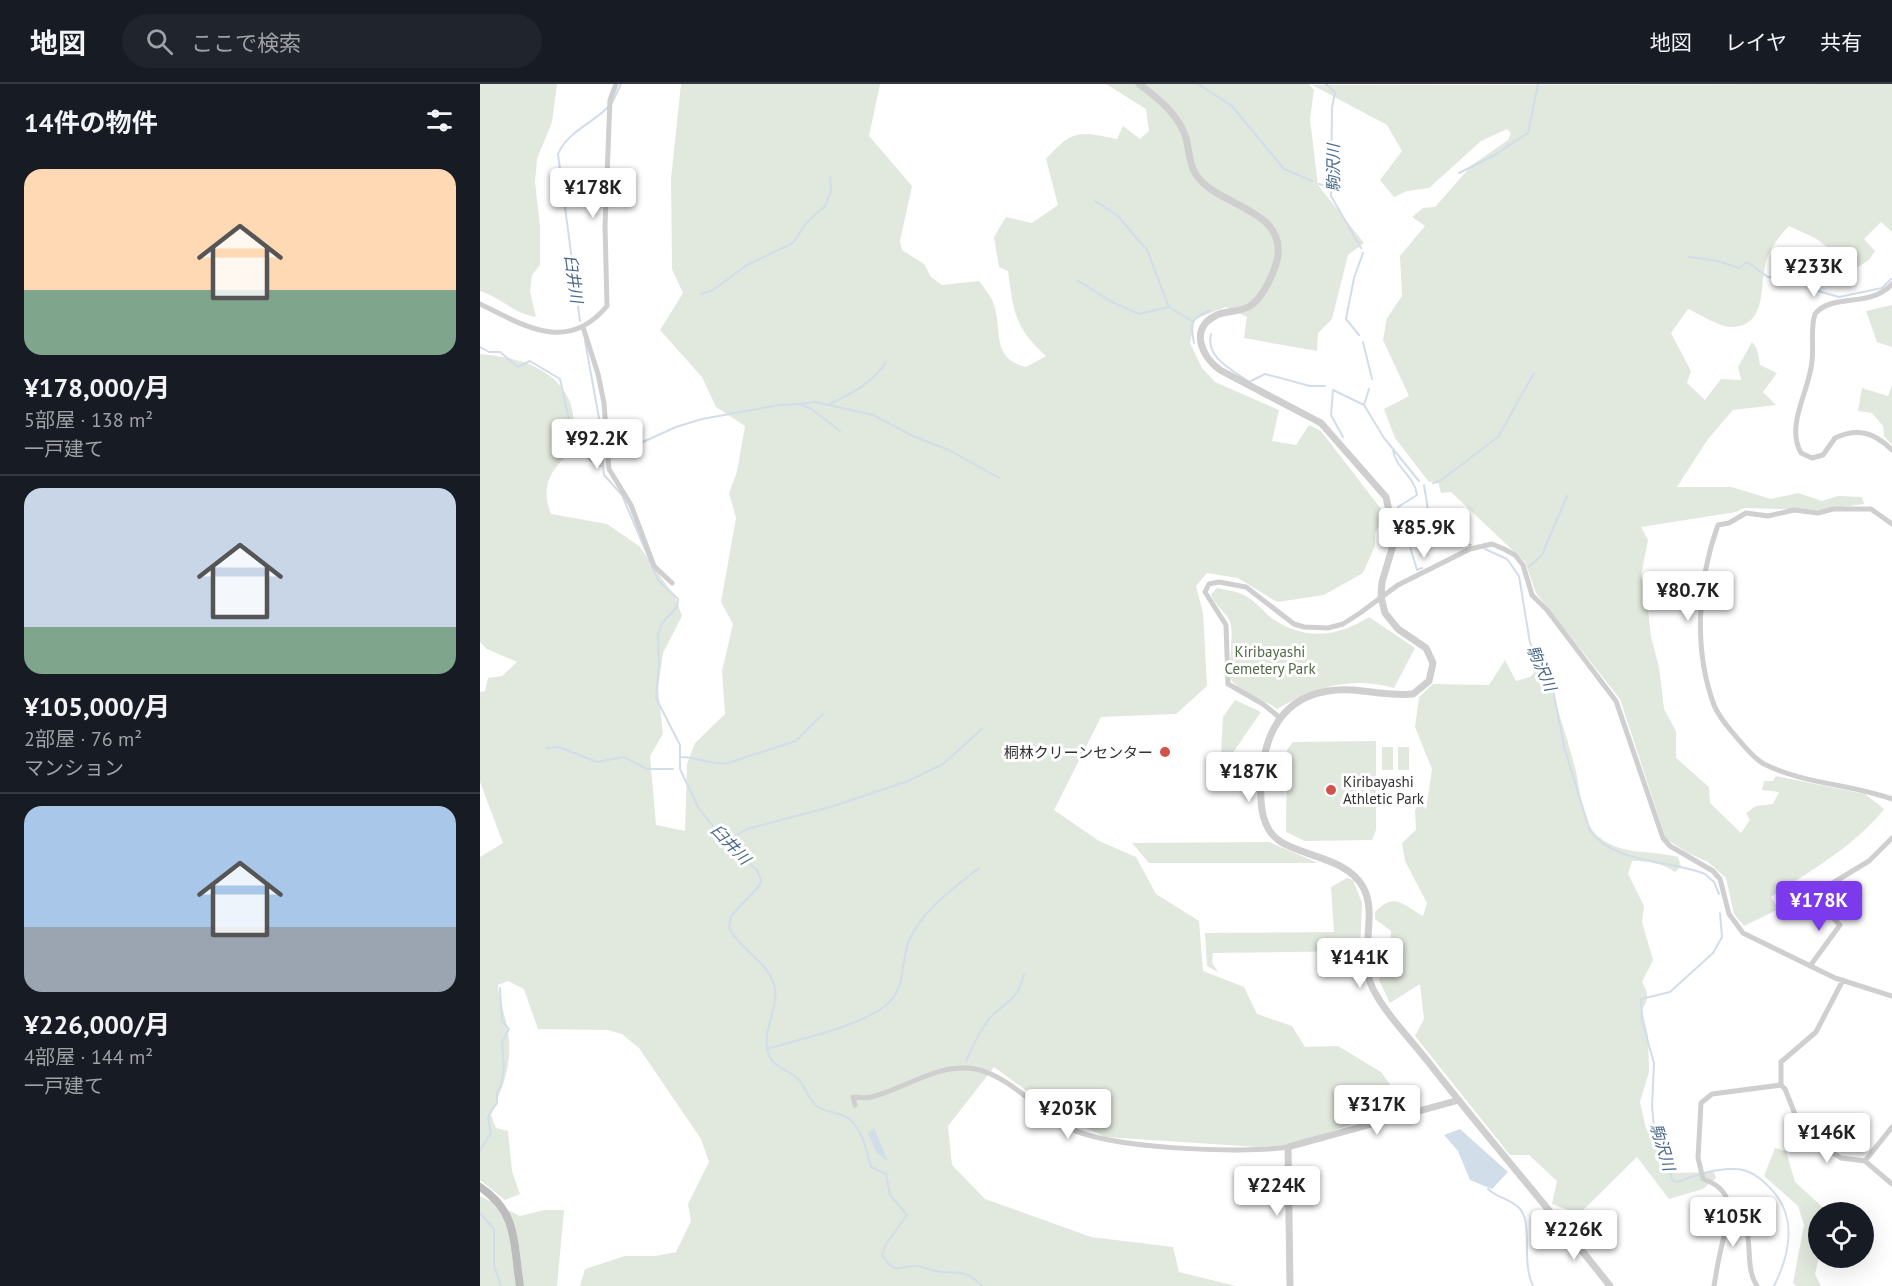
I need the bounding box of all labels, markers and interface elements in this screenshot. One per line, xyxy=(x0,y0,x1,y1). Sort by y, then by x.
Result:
search box xyxy=(122,14,542,68)
text: 地図 xyxy=(30,24,86,61)
icon: search xyxy=(143,25,176,58)
text: ここで検索 xyxy=(191,29,301,57)
text: 地図 xyxy=(1650,29,1692,56)
text: レイヤ xyxy=(1725,29,1787,56)
text: 共有 xyxy=(1820,29,1862,56)
icon: filters xyxy=(423,104,456,137)
text: 14件の物件 xyxy=(24,106,157,139)
water label: 駒沢川 xyxy=(1323,142,1343,192)
pin: ¥178K xyxy=(551,168,635,219)
text: ¥178K xyxy=(564,174,622,200)
icon: home xyxy=(186,208,294,316)
pin: ¥233K xyxy=(1772,247,1856,298)
text: ¥233K xyxy=(1785,253,1843,279)
water label: 臼井川 xyxy=(561,254,588,306)
text: ¥178,000/月 xyxy=(24,371,170,404)
text: 5部屋 · 138 m² xyxy=(24,407,153,433)
pin: ¥92.2K xyxy=(548,419,646,470)
text: ¥92.2K xyxy=(566,425,628,451)
text: 一戸建て xyxy=(24,436,104,462)
pin: ¥85.9K xyxy=(1375,508,1473,559)
text: ¥85.9K xyxy=(1393,514,1455,540)
icon: home xyxy=(186,527,294,635)
pin: ¥80.7K xyxy=(1639,571,1737,622)
text: ¥80.7K xyxy=(1657,577,1719,603)
park label: Kiribayashi Cemetery Park xyxy=(1224,642,1316,678)
water label: 駒沢川 xyxy=(1523,642,1562,696)
text: ¥105,000/月 xyxy=(24,690,170,723)
text: 2部屋 · 76 m² xyxy=(24,726,142,752)
place label: 桐林クリーンセンター xyxy=(1004,743,1153,762)
marker: 桐林クリーンセンター xyxy=(1158,745,1172,759)
pin: ¥187K xyxy=(1207,752,1291,803)
text: マンション xyxy=(24,755,124,781)
text: ¥187K xyxy=(1220,758,1278,784)
place label: Kiribayashi Athletic Park xyxy=(1343,772,1425,808)
marker: Kiribayashi Athletic Park xyxy=(1324,783,1338,797)
water label: 臼井川 xyxy=(707,820,756,870)
icon: home xyxy=(186,845,294,953)
pin: ¥178K xyxy=(1777,881,1861,932)
text: ¥178K xyxy=(1790,887,1848,913)
pin: ¥141K xyxy=(1318,938,1402,989)
text: ¥141K xyxy=(1331,944,1389,970)
text: ¥226,000/月 xyxy=(24,1008,170,1041)
text: 4部屋 · 144 m² xyxy=(24,1044,153,1070)
text: 一戸建て xyxy=(24,1073,104,1099)
pin: ¥317K xyxy=(1335,1085,1419,1136)
pin: ¥203K xyxy=(1026,1089,1110,1140)
text: ¥317K xyxy=(1348,1091,1406,1117)
text: ¥203K xyxy=(1039,1095,1097,1121)
pin: ¥146K xyxy=(1785,1113,1869,1164)
text: ¥146K xyxy=(1798,1119,1856,1145)
water label: 駒沢川 xyxy=(1646,1121,1680,1175)
pin: ¥224K xyxy=(1235,1166,1319,1217)
text: ¥224K xyxy=(1248,1172,1306,1198)
pin: ¥105K xyxy=(1691,1197,1775,1248)
map controls xyxy=(1808,1202,1874,1268)
button: locate xyxy=(1808,1202,1874,1268)
text: ¥105K xyxy=(1704,1203,1762,1229)
pin: ¥226K xyxy=(1532,1210,1616,1261)
text: ¥226K xyxy=(1545,1216,1603,1242)

